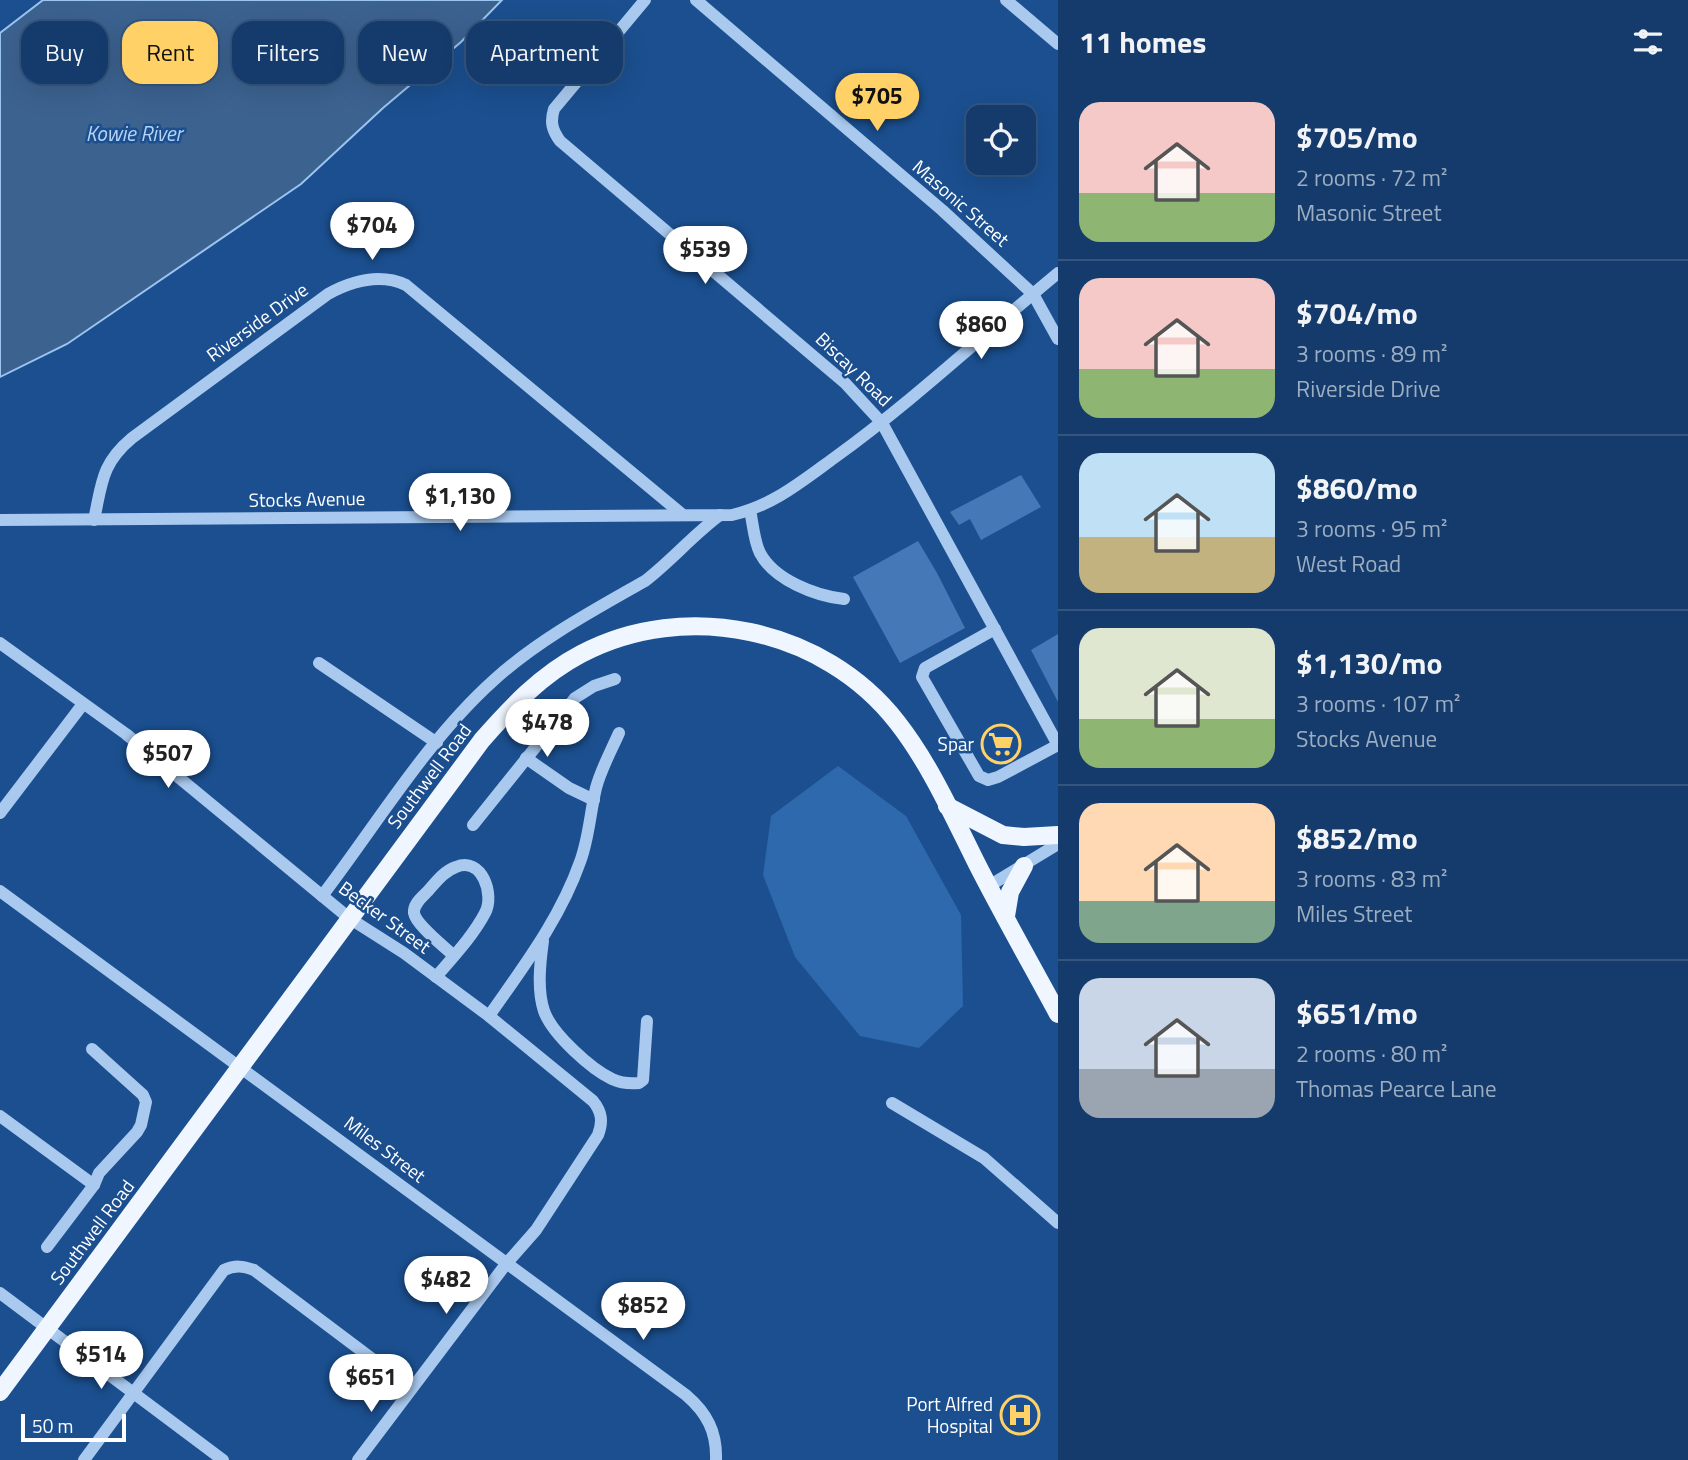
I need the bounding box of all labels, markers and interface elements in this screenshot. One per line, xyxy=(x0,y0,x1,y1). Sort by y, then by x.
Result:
text: 11 homes xyxy=(1079,19,1206,65)
chip: Buy xyxy=(21,21,108,84)
chip: Rent xyxy=(122,21,218,84)
chip: Filters xyxy=(232,21,344,84)
chip: New xyxy=(358,21,452,84)
chip: Apartment xyxy=(466,21,623,84)
icon: filters xyxy=(1629,23,1667,61)
pin: $705 xyxy=(836,74,918,133)
text: $705 xyxy=(851,78,903,113)
map controls xyxy=(966,105,1036,175)
button: locate xyxy=(966,105,1036,175)
text: $705/mo xyxy=(1296,114,1418,160)
water label: Kowie River xyxy=(86,117,185,149)
icon: home xyxy=(1135,130,1219,214)
street label: Masonic Street xyxy=(906,152,1016,253)
text: 2 rooms · 72 m² xyxy=(1296,160,1447,195)
text: Masonic Street xyxy=(1296,195,1441,230)
pin: $704 xyxy=(331,202,413,262)
text: $704 xyxy=(346,207,398,242)
pin: $539 xyxy=(664,226,746,286)
text: $539 xyxy=(679,231,731,266)
street label: Riverside Drive xyxy=(200,275,314,368)
text: $704/mo xyxy=(1296,290,1418,336)
pin: $860 xyxy=(940,302,1022,361)
text: $860 xyxy=(955,306,1007,341)
icon: home xyxy=(1135,306,1219,390)
street label: Biscay Road xyxy=(809,325,899,413)
text: 3 rooms · 89 m² xyxy=(1296,336,1447,371)
text: Riverside Drive xyxy=(1296,371,1441,406)
text: $860/mo xyxy=(1296,465,1418,511)
pin: $1,130 xyxy=(403,474,517,533)
text: $1,130 xyxy=(425,478,495,513)
icon: home xyxy=(1135,481,1219,565)
street label: Stocks Avenue xyxy=(248,483,366,514)
text: 3 rooms · 95 m² xyxy=(1296,511,1447,546)
text: West Road xyxy=(1296,546,1401,581)
text: $1,130/mo xyxy=(1296,640,1442,686)
icon: home xyxy=(1135,656,1219,740)
text: 3 rooms · 107 m² xyxy=(1296,686,1460,721)
pin: $478 xyxy=(506,700,588,759)
text: $478 xyxy=(521,704,573,739)
street label: Southwell Road xyxy=(379,717,478,834)
text: Stocks Avenue xyxy=(1296,721,1437,756)
supermarket icon: Spar xyxy=(980,723,1022,765)
place label: Spar xyxy=(938,729,974,758)
pin: $507 xyxy=(127,730,209,790)
text: $507 xyxy=(142,735,194,770)
text: $852/mo xyxy=(1296,815,1418,861)
icon: home xyxy=(1135,831,1219,915)
text: 3 rooms · 83 m² xyxy=(1296,861,1447,896)
street label: Becker Street xyxy=(333,873,438,960)
text: Miles Street xyxy=(1296,896,1412,931)
text: $651/mo xyxy=(1296,990,1418,1036)
icon: home xyxy=(1135,1006,1219,1090)
text: 2 rooms · 80 m² xyxy=(1296,1036,1447,1071)
text: Thomas Pearce Lane xyxy=(1296,1071,1497,1106)
street label: Miles Street xyxy=(338,1108,433,1189)
street label: Southwell Road xyxy=(42,1173,141,1290)
pin: $482 xyxy=(405,1256,487,1316)
text: $482 xyxy=(420,1261,472,1296)
pin: $852 xyxy=(602,1282,684,1342)
text: $852 xyxy=(617,1287,669,1322)
pin: $514 xyxy=(60,1332,142,1391)
text: $514 xyxy=(75,1336,127,1371)
pin: $651 xyxy=(330,1354,412,1414)
text: $651 xyxy=(345,1359,397,1394)
place label: Port Alfred Hospital xyxy=(906,1389,993,1440)
hospital icon: Port Alfred Hospital xyxy=(999,1394,1041,1436)
scale bar xyxy=(21,1411,126,1443)
text: 50 m xyxy=(32,1411,73,1440)

